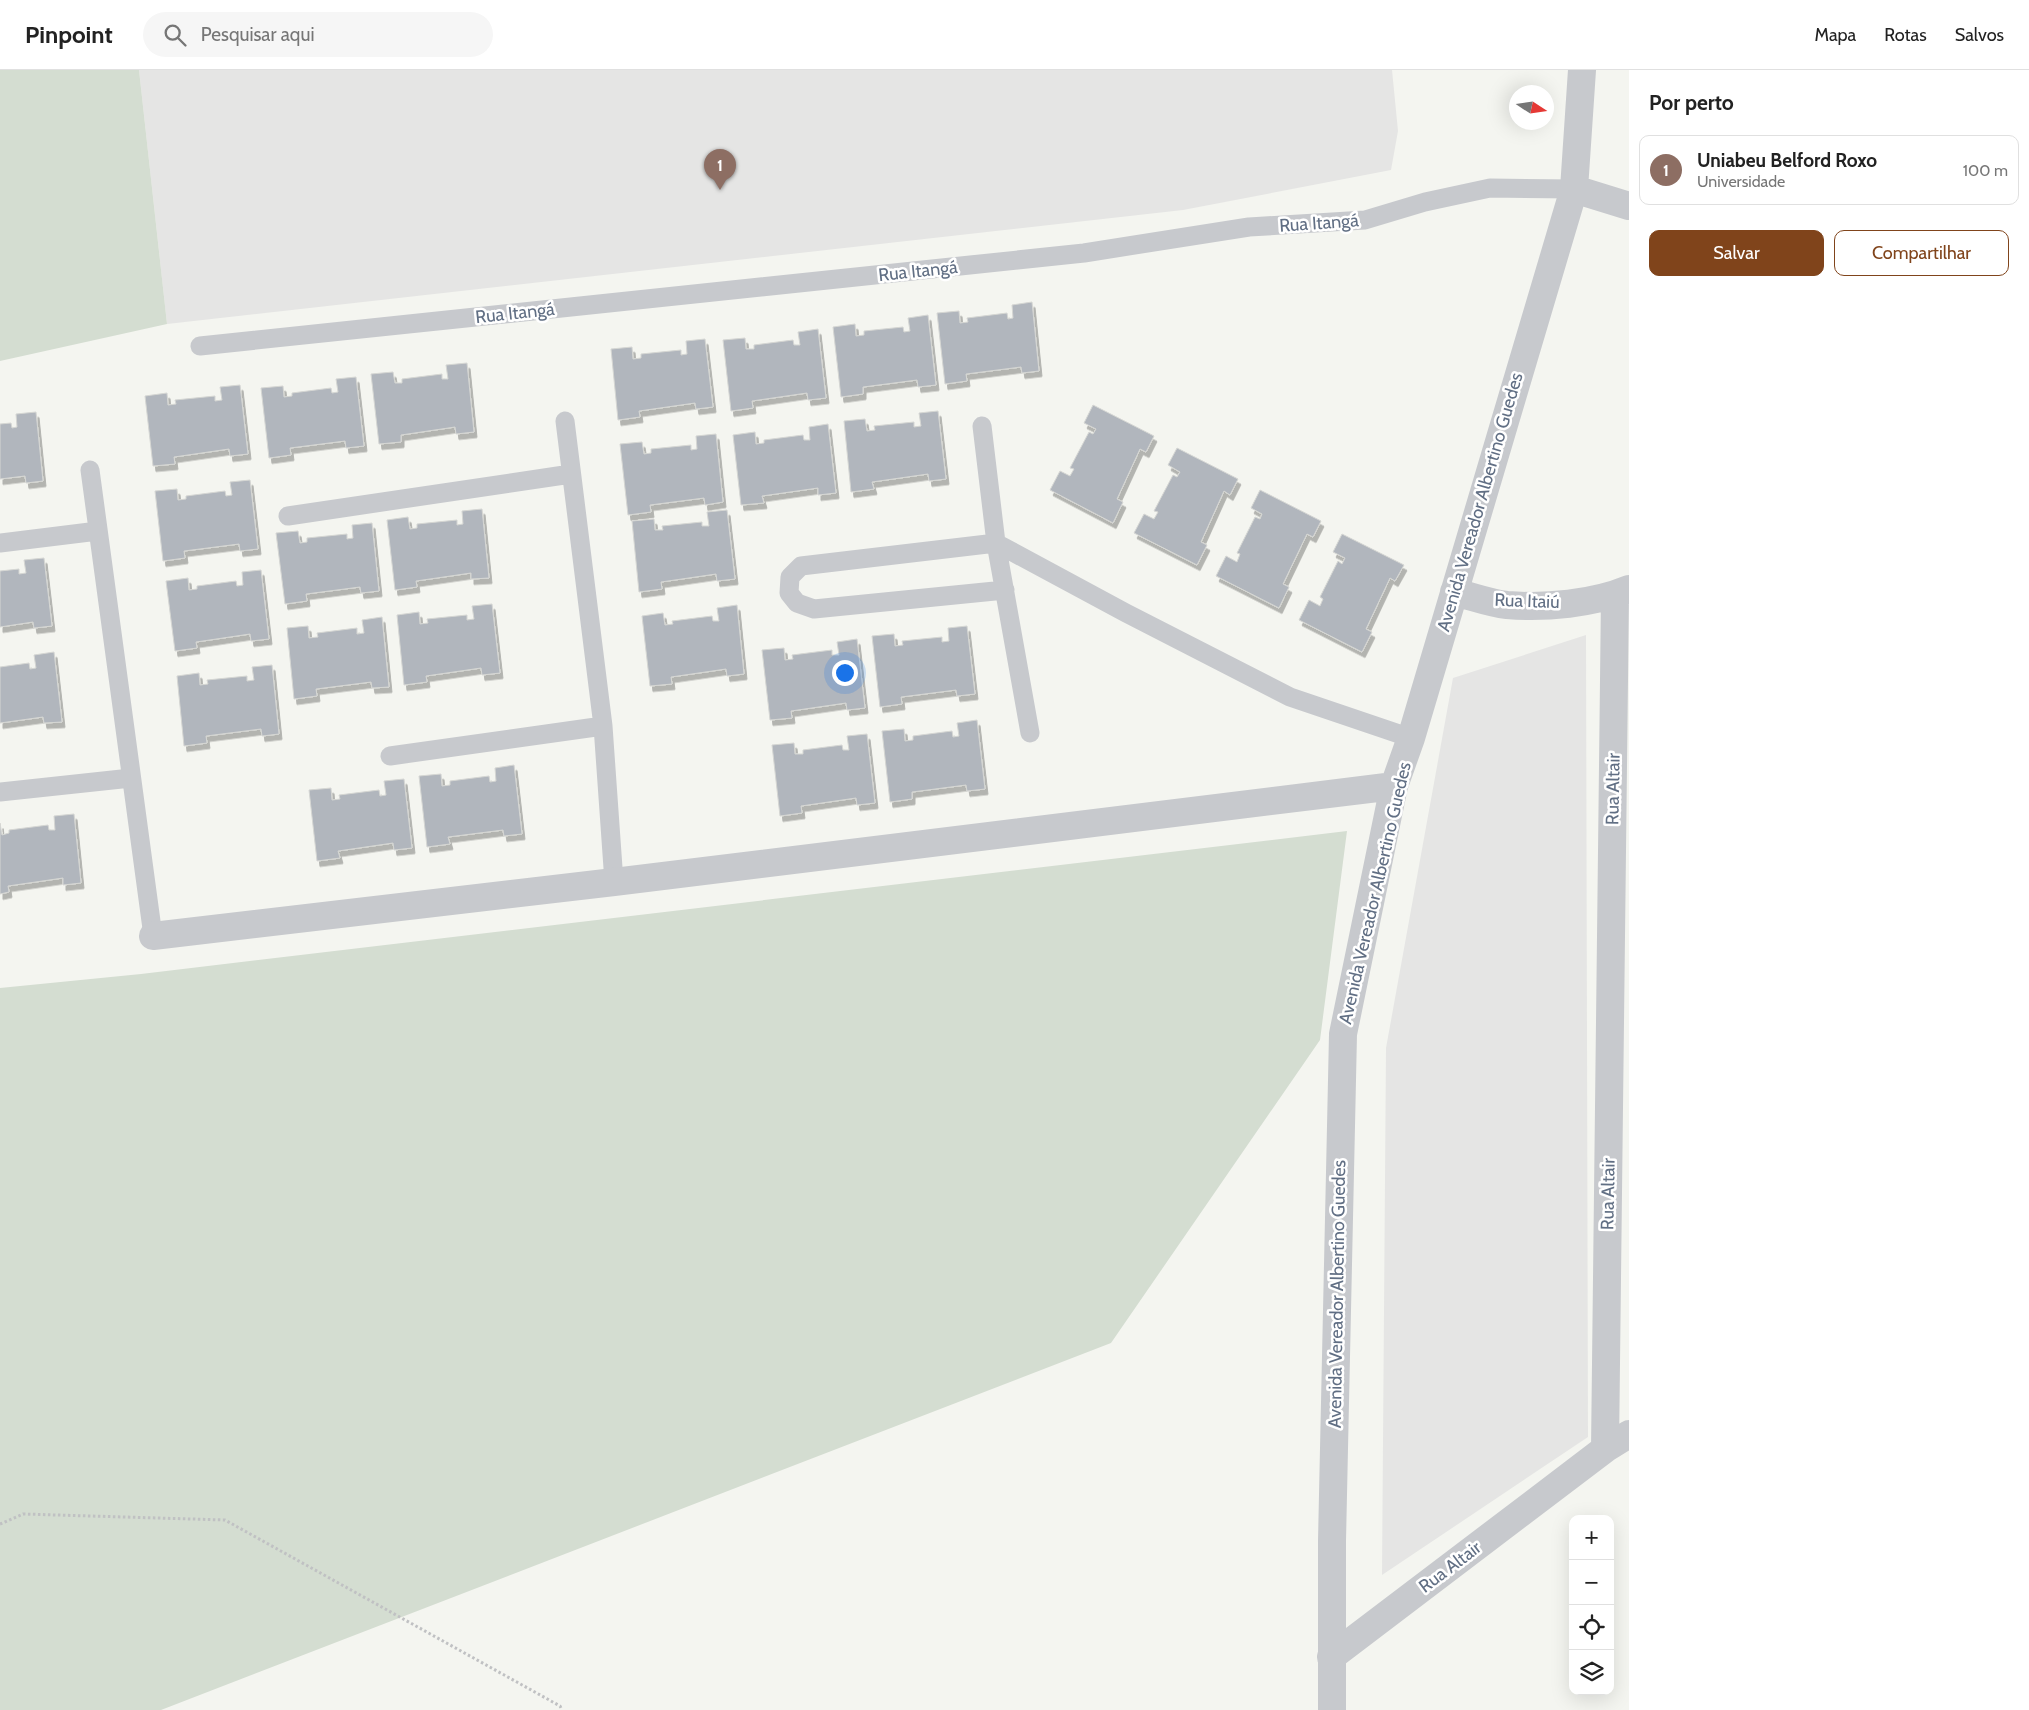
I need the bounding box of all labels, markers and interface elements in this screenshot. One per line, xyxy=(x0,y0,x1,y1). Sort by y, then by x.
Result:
search box xyxy=(143,12,493,57)
text: Pinpoint xyxy=(25,20,113,49)
icon: search xyxy=(161,21,189,49)
text: Pesquisar aqui xyxy=(201,23,314,46)
text: Mapa xyxy=(1814,24,1856,46)
text: Rotas xyxy=(1884,24,1927,46)
text: Salvos xyxy=(1955,24,2004,46)
north arrow xyxy=(1509,85,1554,130)
text: Por perto xyxy=(1649,90,1734,115)
pin: 1 xyxy=(704,149,736,190)
text: Uniabeu Belford Roxo xyxy=(1697,149,1877,172)
text: 1 xyxy=(1663,161,1669,180)
text: 100 m xyxy=(1963,161,2008,180)
text: Universidade xyxy=(1697,172,1785,191)
street label: Rua Itangá xyxy=(1279,209,1360,237)
button: Salvar xyxy=(1649,230,1824,276)
button: Compartilhar xyxy=(1834,230,2009,276)
street label: Rua Itangá xyxy=(877,256,959,286)
street label: Rua Itangá xyxy=(474,298,556,328)
street label: Avenida Vereador Albertino Guedes xyxy=(1432,370,1528,634)
street label: Rua Itaiú xyxy=(1494,589,1560,613)
your location xyxy=(832,660,858,686)
street label: Rua Altair xyxy=(1601,752,1625,825)
street label: Avenida Vereador Albertino Guedes xyxy=(1334,760,1416,1026)
street label: Rua Altair xyxy=(1596,1157,1620,1230)
street label: Avenida Vereador Albertino Guedes xyxy=(1324,1160,1350,1428)
map controls xyxy=(1569,1515,1614,1695)
button: + xyxy=(1569,1515,1614,1560)
street label: Rua Altair xyxy=(1415,1536,1486,1597)
button: − xyxy=(1569,1560,1614,1605)
button: locate xyxy=(1569,1605,1614,1650)
button: layers xyxy=(1569,1650,1614,1695)

